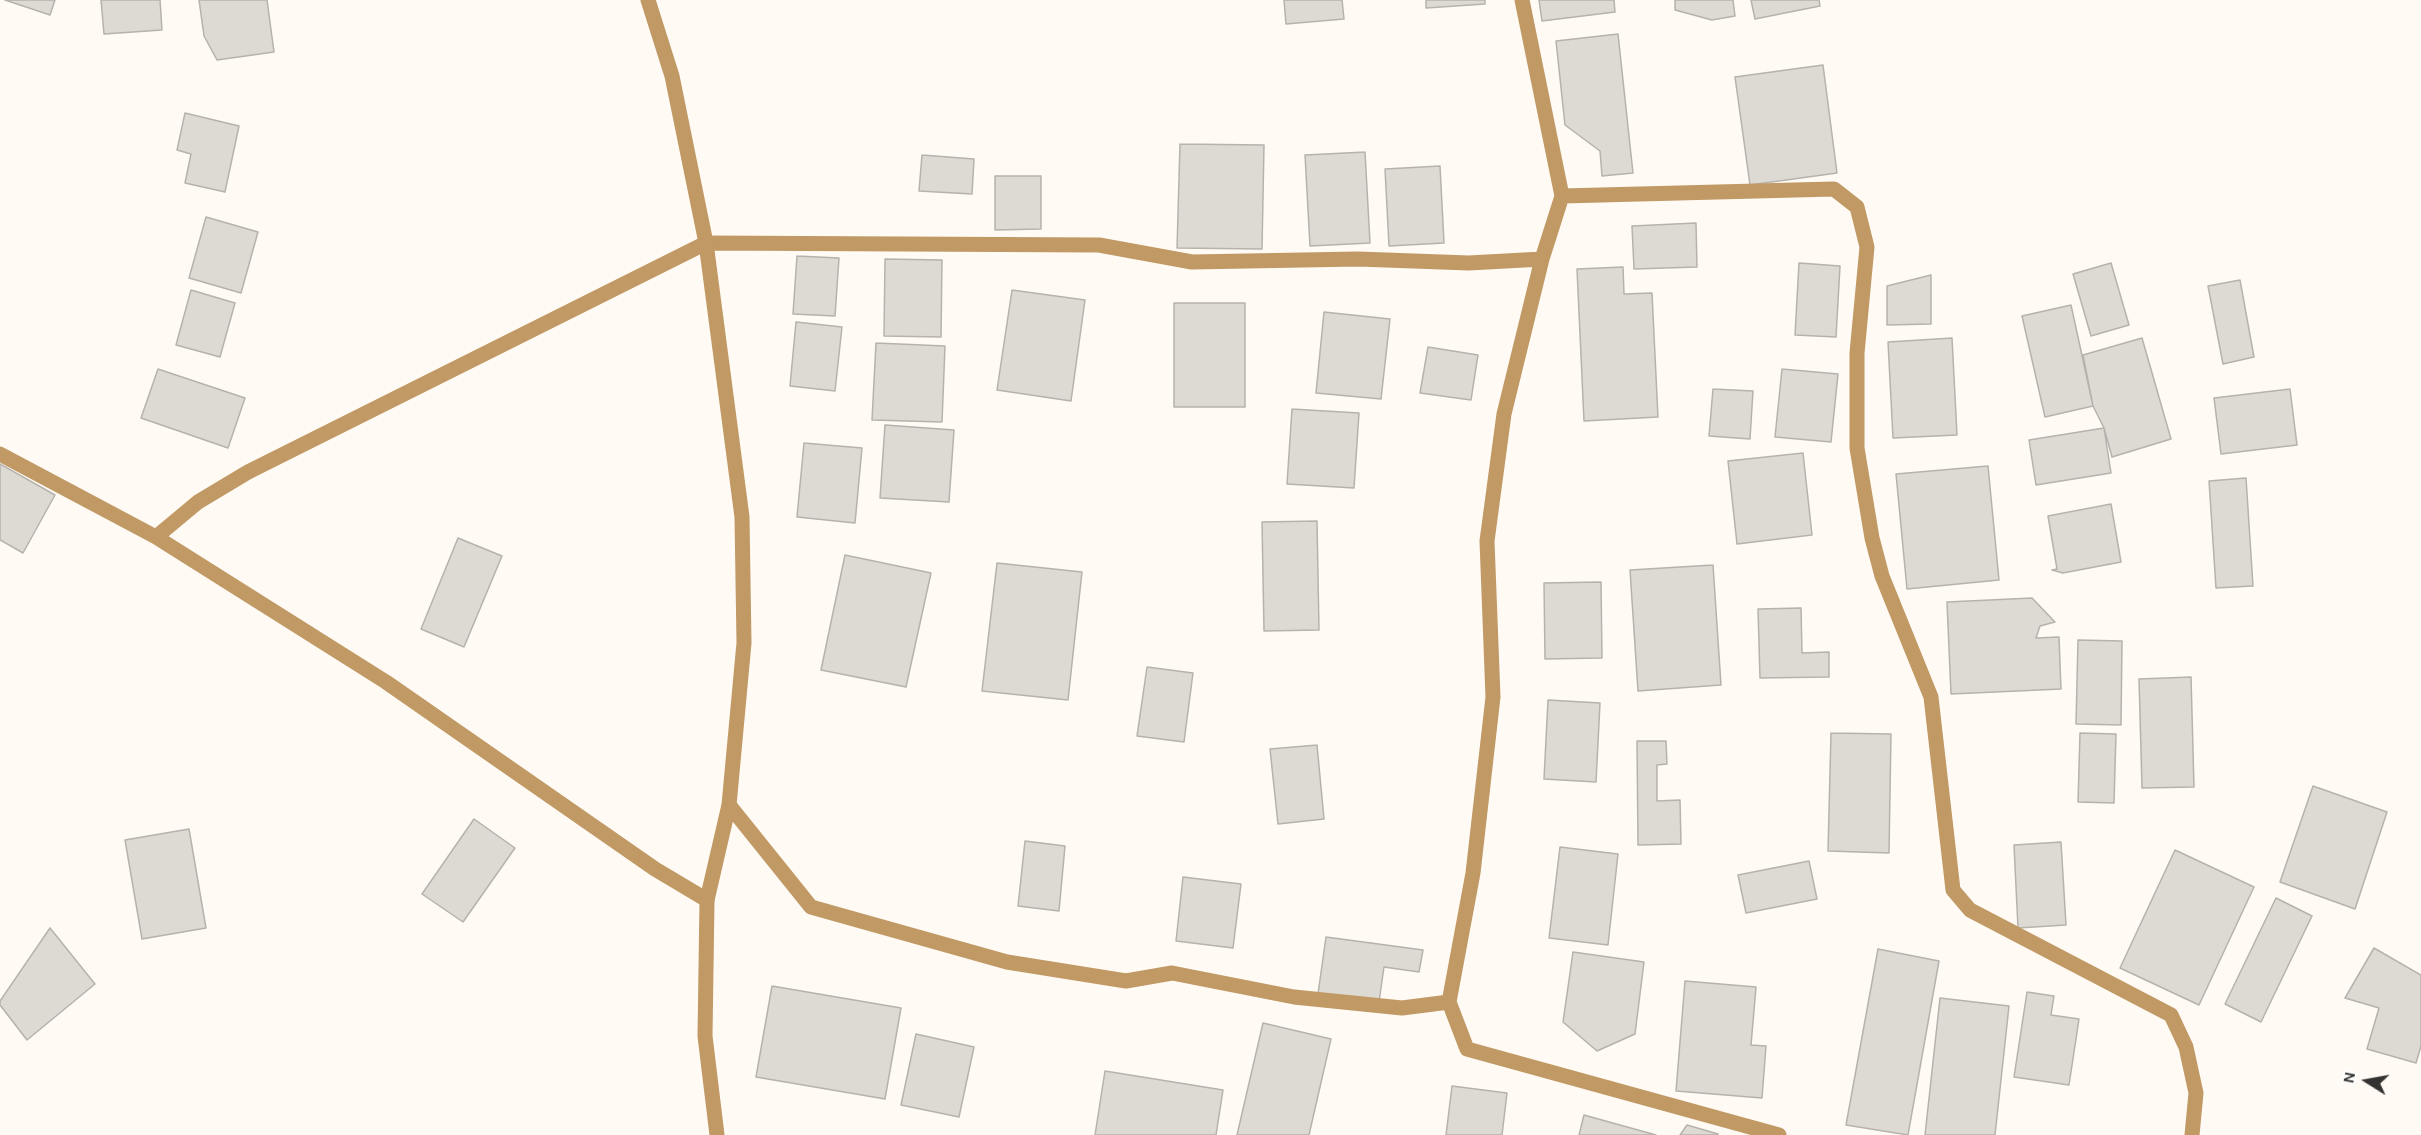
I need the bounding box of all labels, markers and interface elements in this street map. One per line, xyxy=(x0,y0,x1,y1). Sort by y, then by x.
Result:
north arrow xyxy=(2337,1051,2397,1111)
text: N xyxy=(2338,1070,2359,1085)

